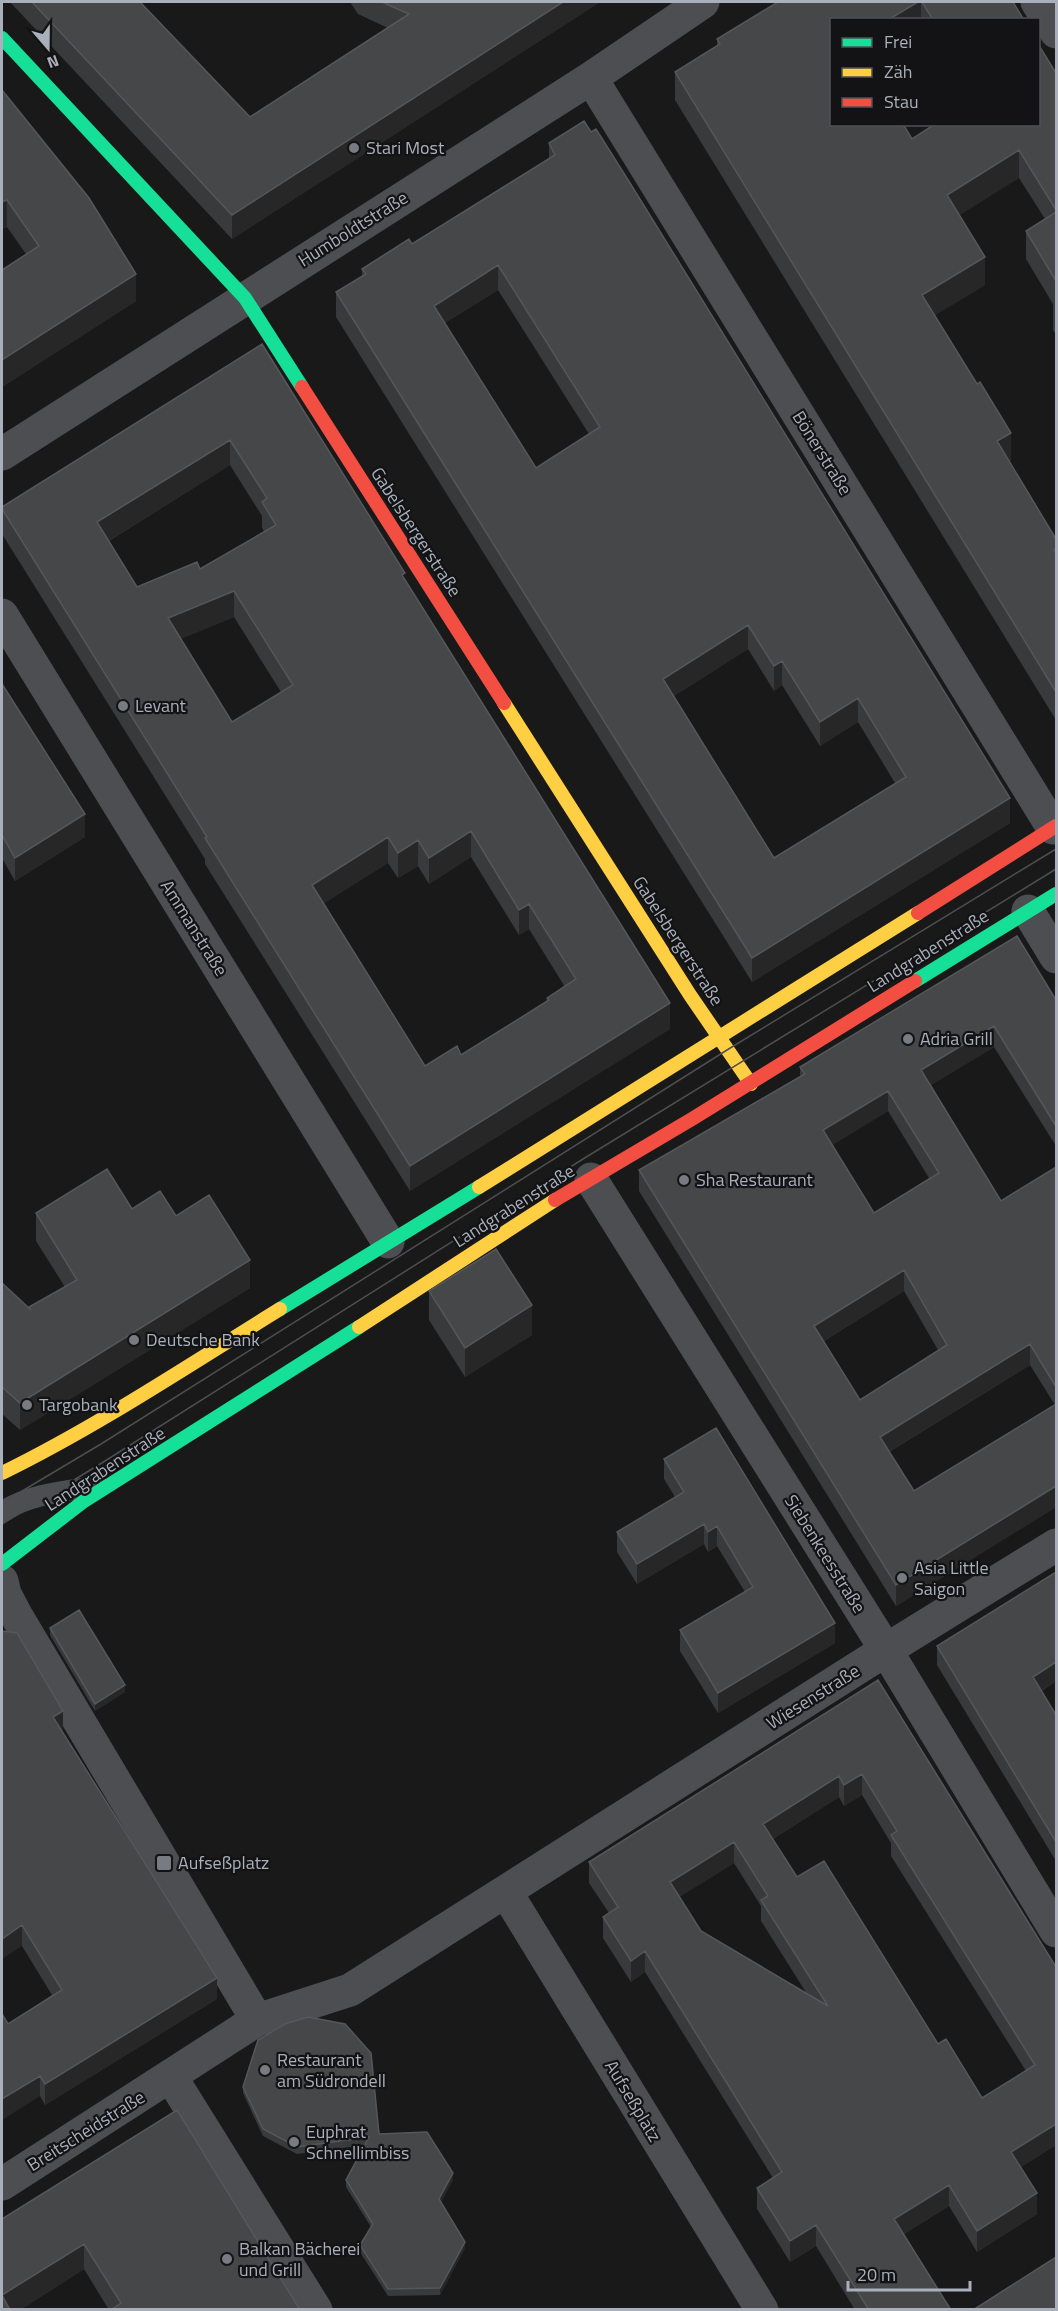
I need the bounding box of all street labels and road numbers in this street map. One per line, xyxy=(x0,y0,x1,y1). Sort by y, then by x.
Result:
street label: Humboldtstraße xyxy=(293,184,413,273)
street label: Bönerstraße xyxy=(786,405,859,500)
street label: Gabelsbergerstraße xyxy=(364,462,469,602)
street label: Gabelsbergerstraße xyxy=(626,871,731,1011)
street label: Ammanstraße xyxy=(154,874,235,981)
street label: Landgrabenstraße xyxy=(862,902,994,999)
street label: Landgrabenstraße xyxy=(448,1157,580,1254)
street label: Landgrabenstraße xyxy=(39,1419,170,1518)
street label: Siebenkeesstraße xyxy=(778,1489,873,1618)
street label: Wiesenstraße xyxy=(761,1657,865,1736)
street label: Aufseßplatz xyxy=(598,2055,668,2147)
street label: Breitscheidstraße xyxy=(22,2084,150,2178)

